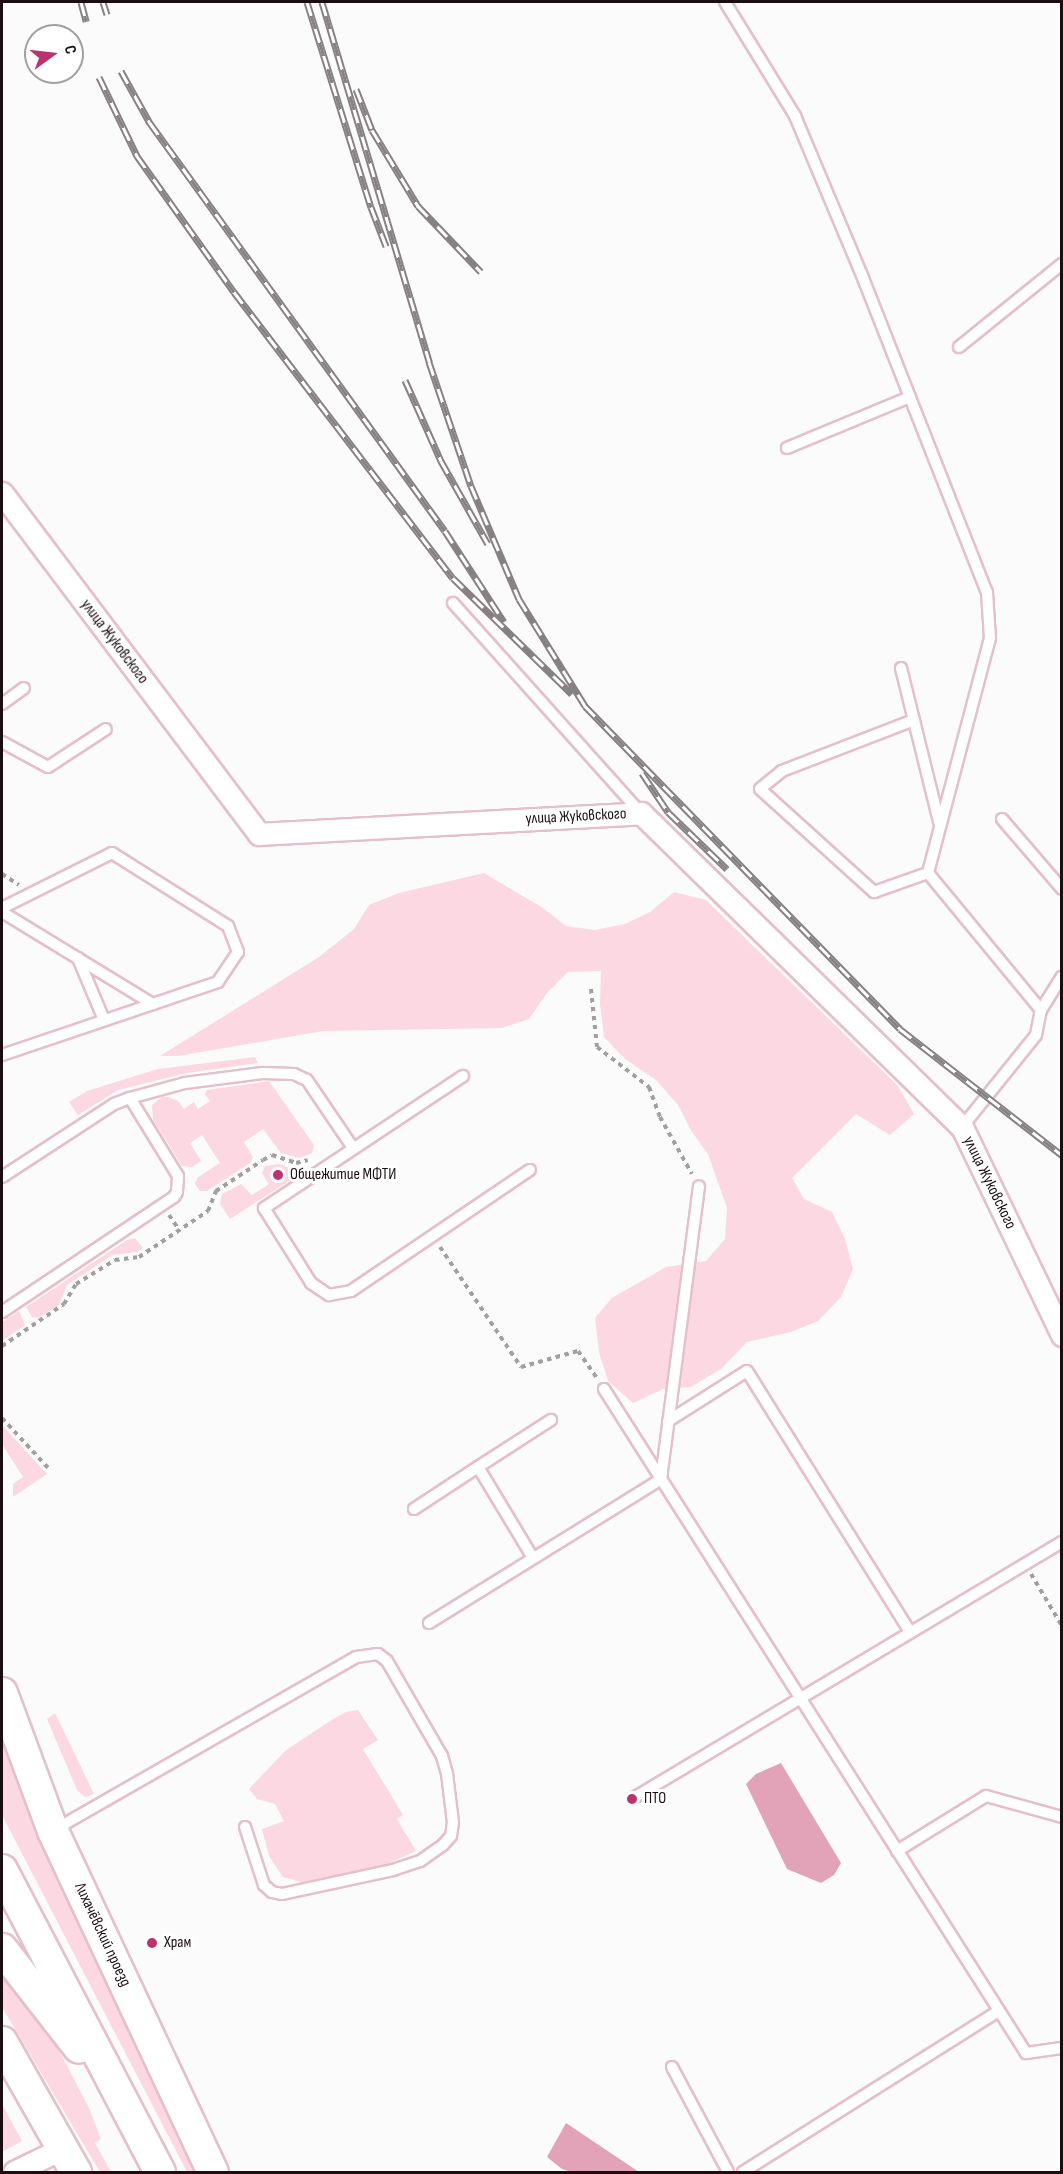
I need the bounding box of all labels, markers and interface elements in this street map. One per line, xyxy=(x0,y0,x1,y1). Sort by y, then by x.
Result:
north arrow xyxy=(24,24,84,84)
text: С xyxy=(60,43,80,56)
street label: улица Жуковского xyxy=(76,596,152,688)
street label: улица Жуковского xyxy=(525,805,627,829)
street label: улица Жуковского xyxy=(958,1133,1020,1233)
place label: Общежитие МФТИ xyxy=(290,1165,396,1185)
marker: Общежитие МФТИ xyxy=(271,1168,285,1182)
place label: ПТО xyxy=(644,1789,666,1809)
marker: ПТО xyxy=(625,1792,639,1806)
street label: Лихачёвский проезд xyxy=(70,1880,134,1990)
place label: Храм xyxy=(164,1933,191,1953)
marker: Храм xyxy=(145,1936,159,1950)

